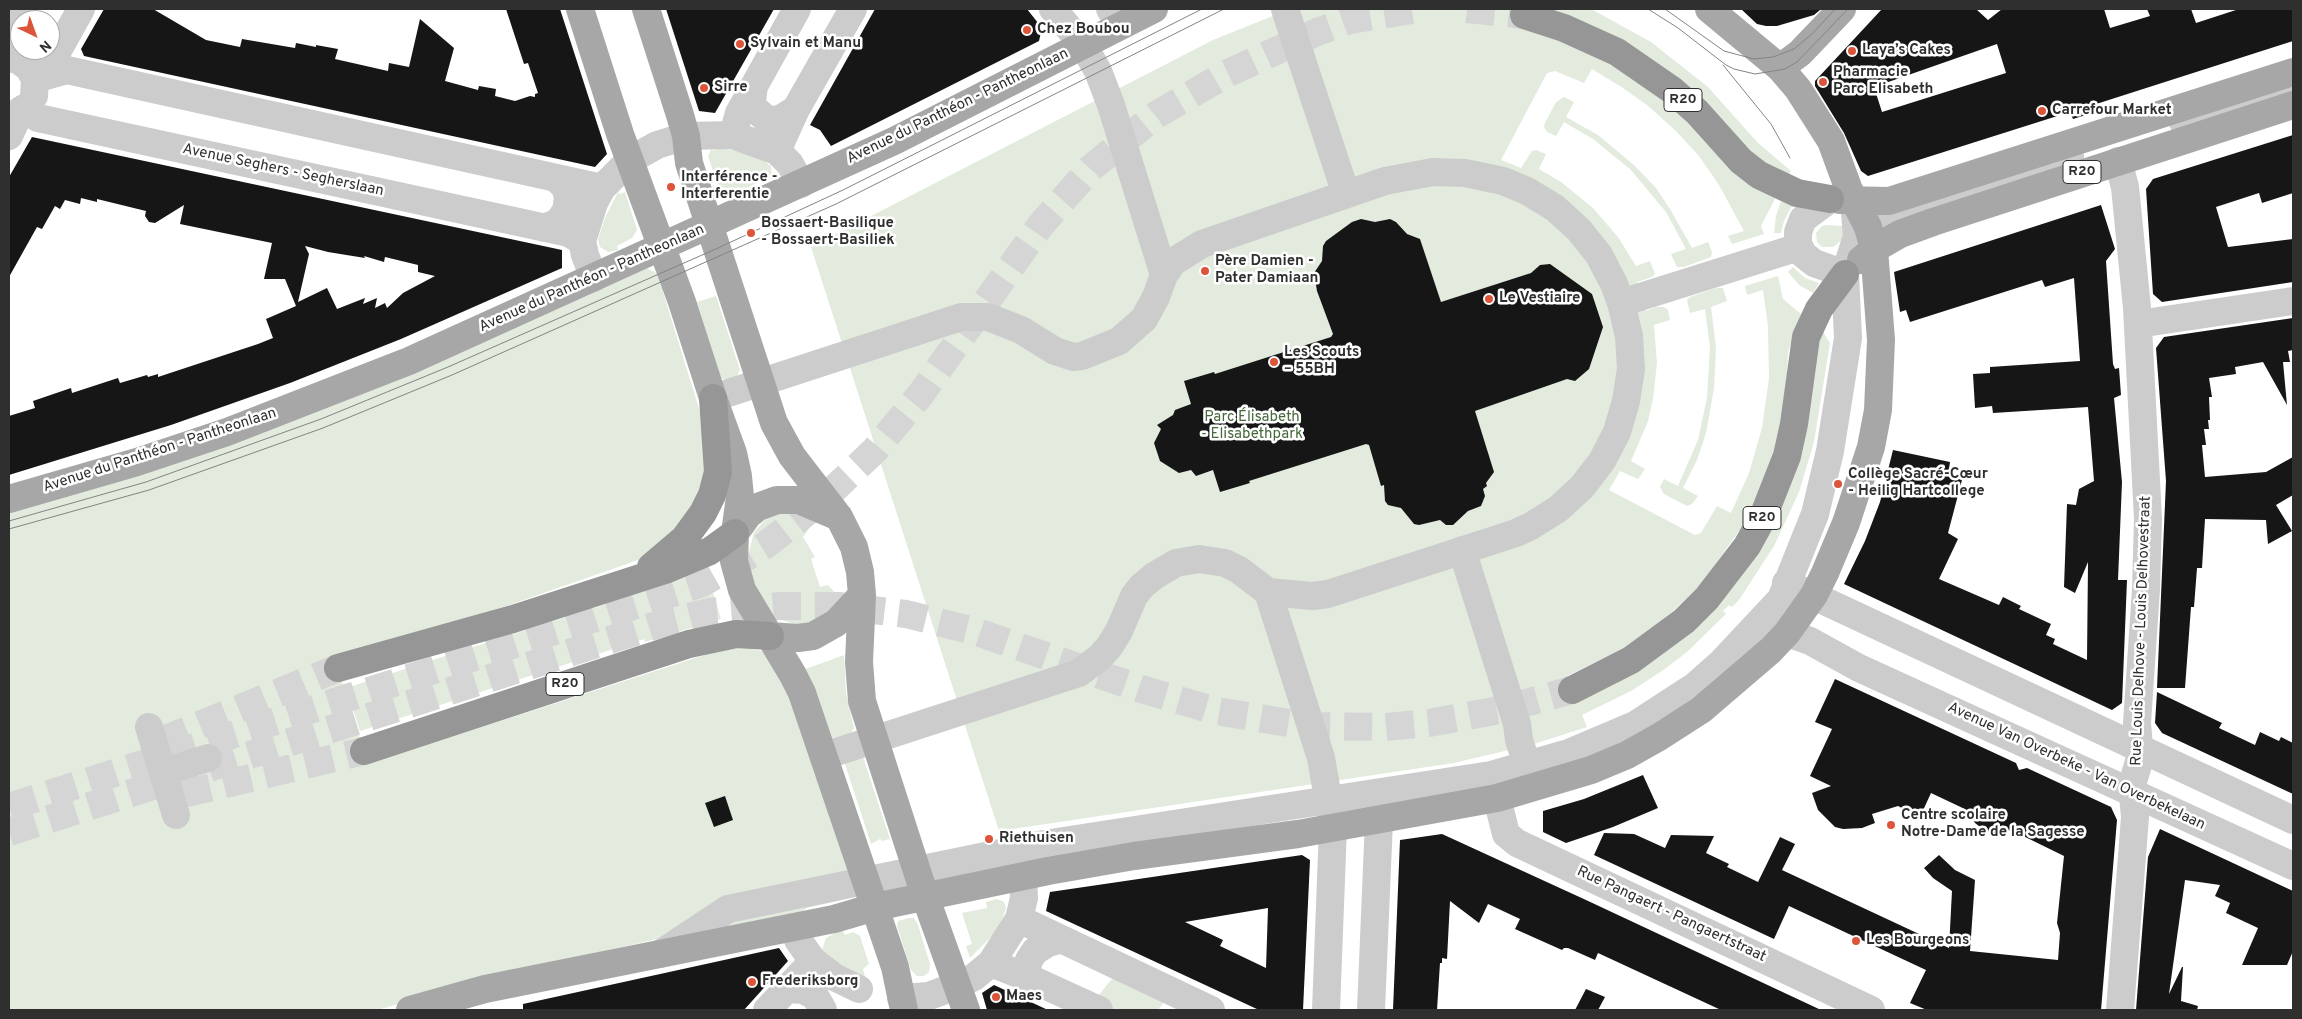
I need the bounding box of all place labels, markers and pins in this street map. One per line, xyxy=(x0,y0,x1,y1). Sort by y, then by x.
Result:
place label: Chez Boubou xyxy=(1037,21,1130,39)
marker: Chez Boubou xyxy=(1021,24,1033,36)
place label: Sylvain et Manu xyxy=(750,35,861,53)
marker: Sylvain et Manu xyxy=(734,38,746,50)
place label: Laya’s Cakes xyxy=(1862,42,1951,60)
marker: Laya’s Cakes xyxy=(1846,45,1858,57)
place label: Pharmacie Parc Elisabeth xyxy=(1833,64,1933,99)
marker: Pharmacie Parc Elisabeth xyxy=(1817,76,1829,88)
place label: Sirre xyxy=(714,79,748,97)
marker: Sirre xyxy=(698,82,710,94)
place label: Carrefour Market xyxy=(2052,102,2172,120)
marker: Carrefour Market xyxy=(2036,105,2048,117)
place label: Interférence - Interferentie xyxy=(681,169,778,204)
marker: Interférence - Interferentie xyxy=(665,181,677,193)
place label: Bossaert-Basilique - Bossaert-Basiliek xyxy=(761,215,895,250)
marker: Bossaert-Basilique - Bossaert-Basiliek xyxy=(745,227,757,239)
place label: Père Damien - Pater Damiaan xyxy=(1215,253,1318,288)
marker: Père Damien - Pater Damiaan xyxy=(1199,265,1211,277)
place label: Le Vestiaire xyxy=(1499,290,1580,308)
marker: Le Vestiaire xyxy=(1483,293,1495,305)
place label: Les Scouts – 55BH xyxy=(1284,344,1359,379)
marker: Les Scouts – 55BH xyxy=(1268,356,1280,368)
place label: Collège Sacré-Cœur - Heilig Hartcollege xyxy=(1848,466,1988,501)
marker: Collège Sacré-Cœur - Heilig Hartcollege xyxy=(1832,478,1844,490)
place label: Centre scolaire Notre-Dame de la Sagesse xyxy=(1901,807,2085,842)
marker: Centre scolaire Notre-Dame de la Sagesse xyxy=(1885,819,1897,831)
place label: Riethuisen xyxy=(999,830,1074,848)
marker: Riethuisen xyxy=(983,833,995,845)
place label: Les Bourgeons xyxy=(1866,932,1969,950)
marker: Les Bourgeons xyxy=(1850,935,1862,947)
place label: Frederiksborg xyxy=(762,973,858,991)
marker: Frederiksborg xyxy=(746,976,758,988)
place label: Maes xyxy=(1006,988,1042,1006)
marker: Maes xyxy=(990,991,1002,1003)

